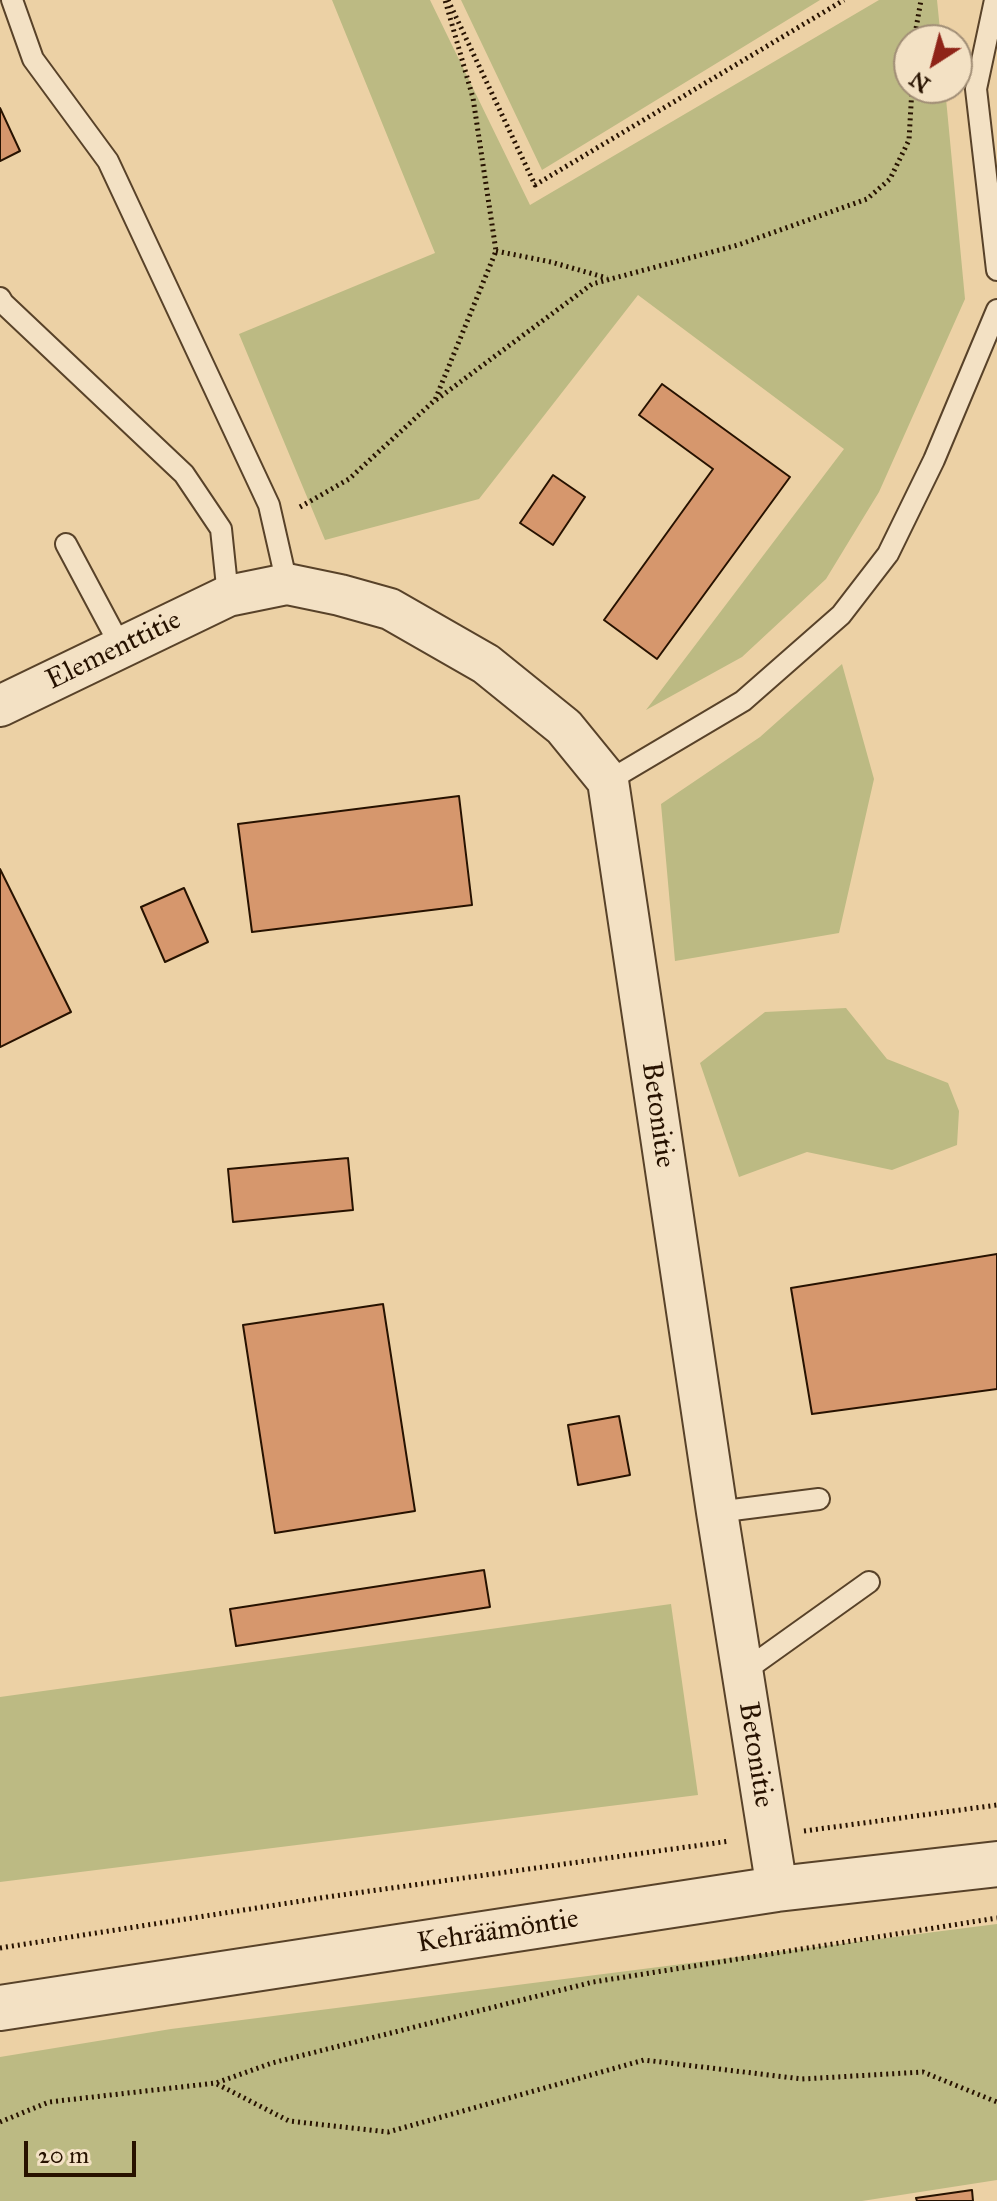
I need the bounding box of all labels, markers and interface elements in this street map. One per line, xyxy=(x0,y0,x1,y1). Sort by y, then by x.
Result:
north arrow xyxy=(893,24,973,104)
text: N xyxy=(904,66,935,99)
street label: Elementtitie xyxy=(41,604,187,698)
street label: Betonitie xyxy=(633,1060,681,1170)
street label: Betonitie xyxy=(730,1700,780,1810)
street label: Kehräämöntie xyxy=(415,1903,581,1961)
scale bar xyxy=(28,2125,140,2175)
text: 20 m xyxy=(38,2140,89,2170)

